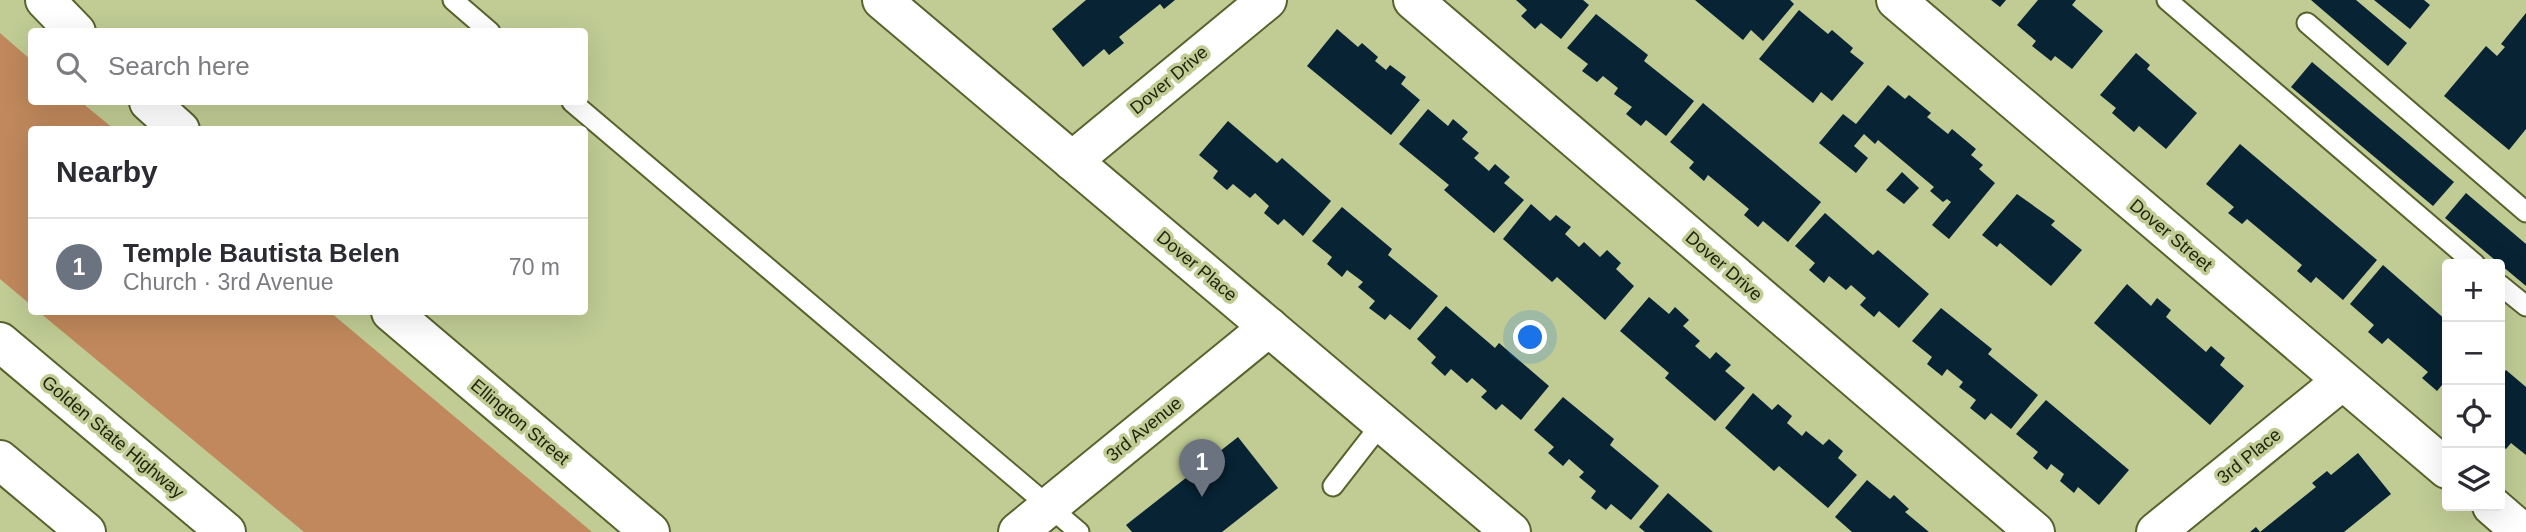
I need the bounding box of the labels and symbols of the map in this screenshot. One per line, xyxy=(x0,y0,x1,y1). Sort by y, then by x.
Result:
street label: Dover Drive xyxy=(1126,42,1212,118)
street label: Dover Street xyxy=(2126,195,2216,275)
street label: Dover Place xyxy=(1153,227,1241,305)
street label: Dover Drive xyxy=(1682,227,1766,305)
your location xyxy=(1513,320,1547,354)
street label: Golden State Highway xyxy=(38,372,188,502)
street label: Ellington Street xyxy=(467,375,573,469)
street label: 3rd Avenue xyxy=(1102,393,1186,465)
street label: 3rd Place xyxy=(2213,424,2285,488)
pin: 1 xyxy=(1179,439,1225,497)

